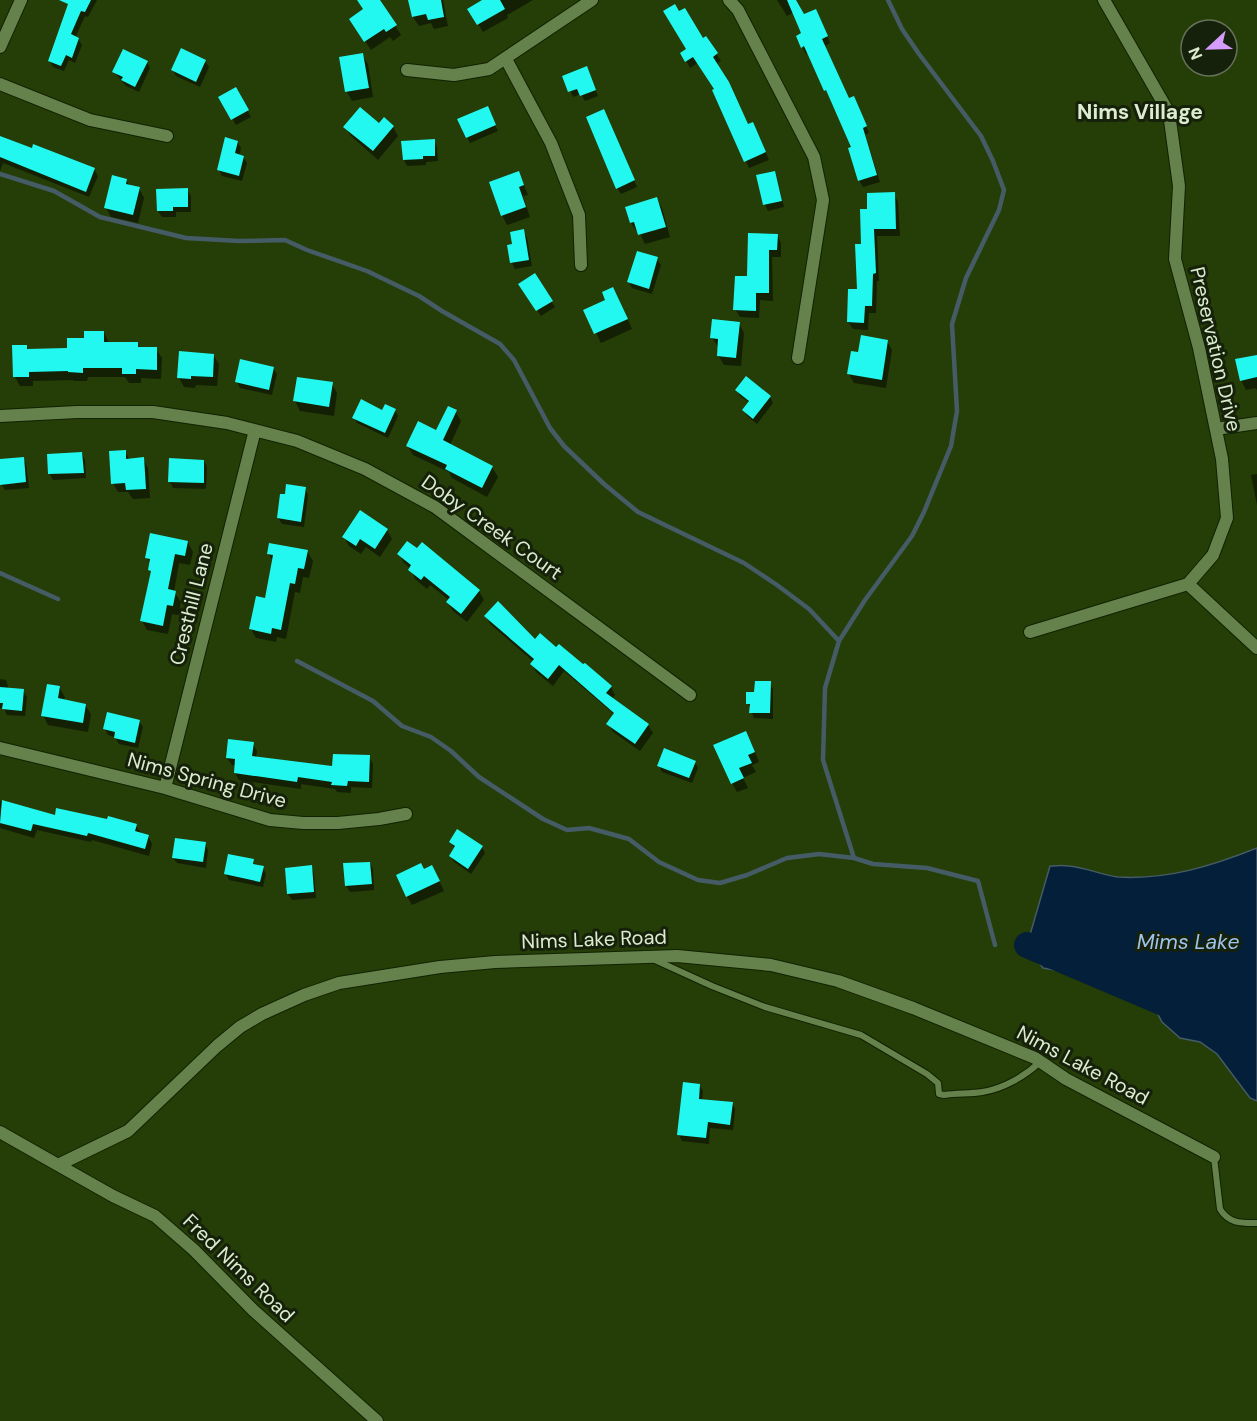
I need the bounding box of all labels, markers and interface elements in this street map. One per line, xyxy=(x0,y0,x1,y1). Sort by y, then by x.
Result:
north arrow xyxy=(1179,18,1239,78)
text: N xyxy=(1184,44,1207,63)
district label: Nims Village xyxy=(1077,98,1203,126)
street label: Preservation Drive xyxy=(1184,264,1248,434)
street label: Doby Creek Court xyxy=(416,469,568,585)
street label: Cresthill Lane xyxy=(163,540,219,668)
street label: Nims Spring Drive xyxy=(125,746,289,814)
street label: Nims Lake Road xyxy=(521,923,667,955)
water label: Mims Lake xyxy=(1137,928,1239,956)
street label: Nims Lake Road xyxy=(1013,1019,1153,1111)
street label: Fred Nims Road xyxy=(178,1208,300,1328)

